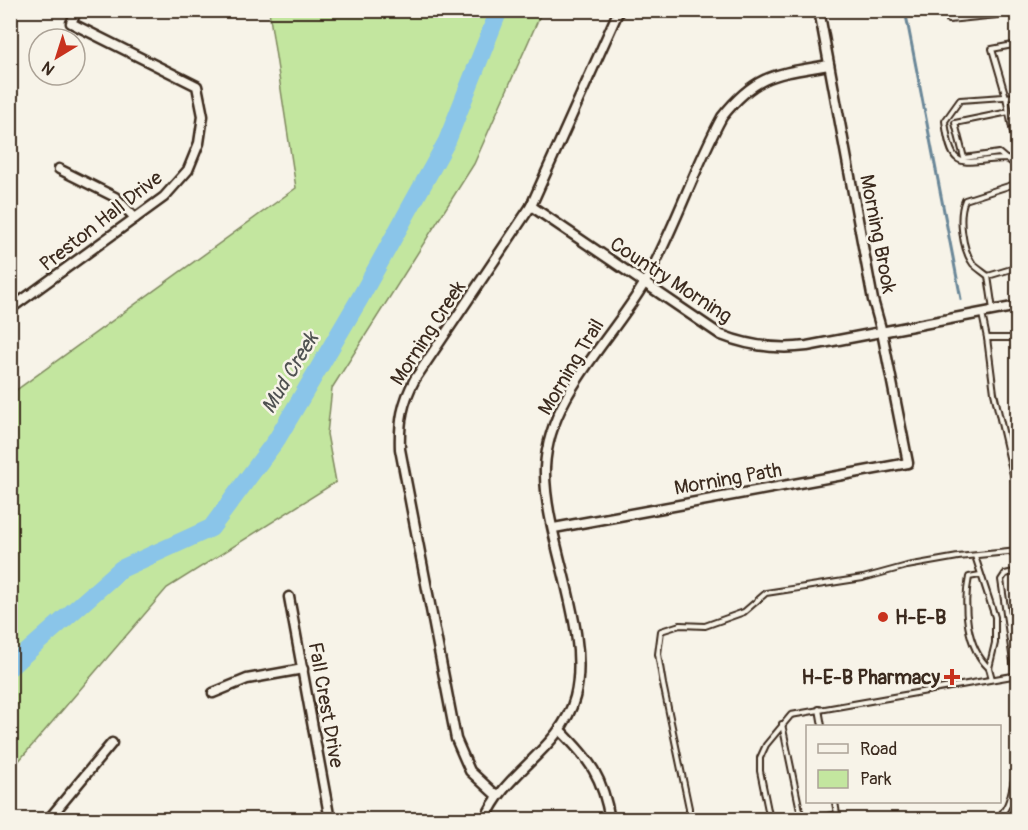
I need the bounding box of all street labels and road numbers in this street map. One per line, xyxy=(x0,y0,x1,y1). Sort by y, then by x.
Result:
street label: Preston Hall Drive xyxy=(35,165,167,277)
street label: Morning Brook xyxy=(854,172,902,296)
street label: Country Morning xyxy=(605,231,737,329)
street label: Morning Creek xyxy=(385,275,471,390)
street label: Morning Trail xyxy=(532,314,610,420)
street label: Morning Path xyxy=(672,457,784,501)
street label: Fall Crest Drive xyxy=(303,640,349,770)

